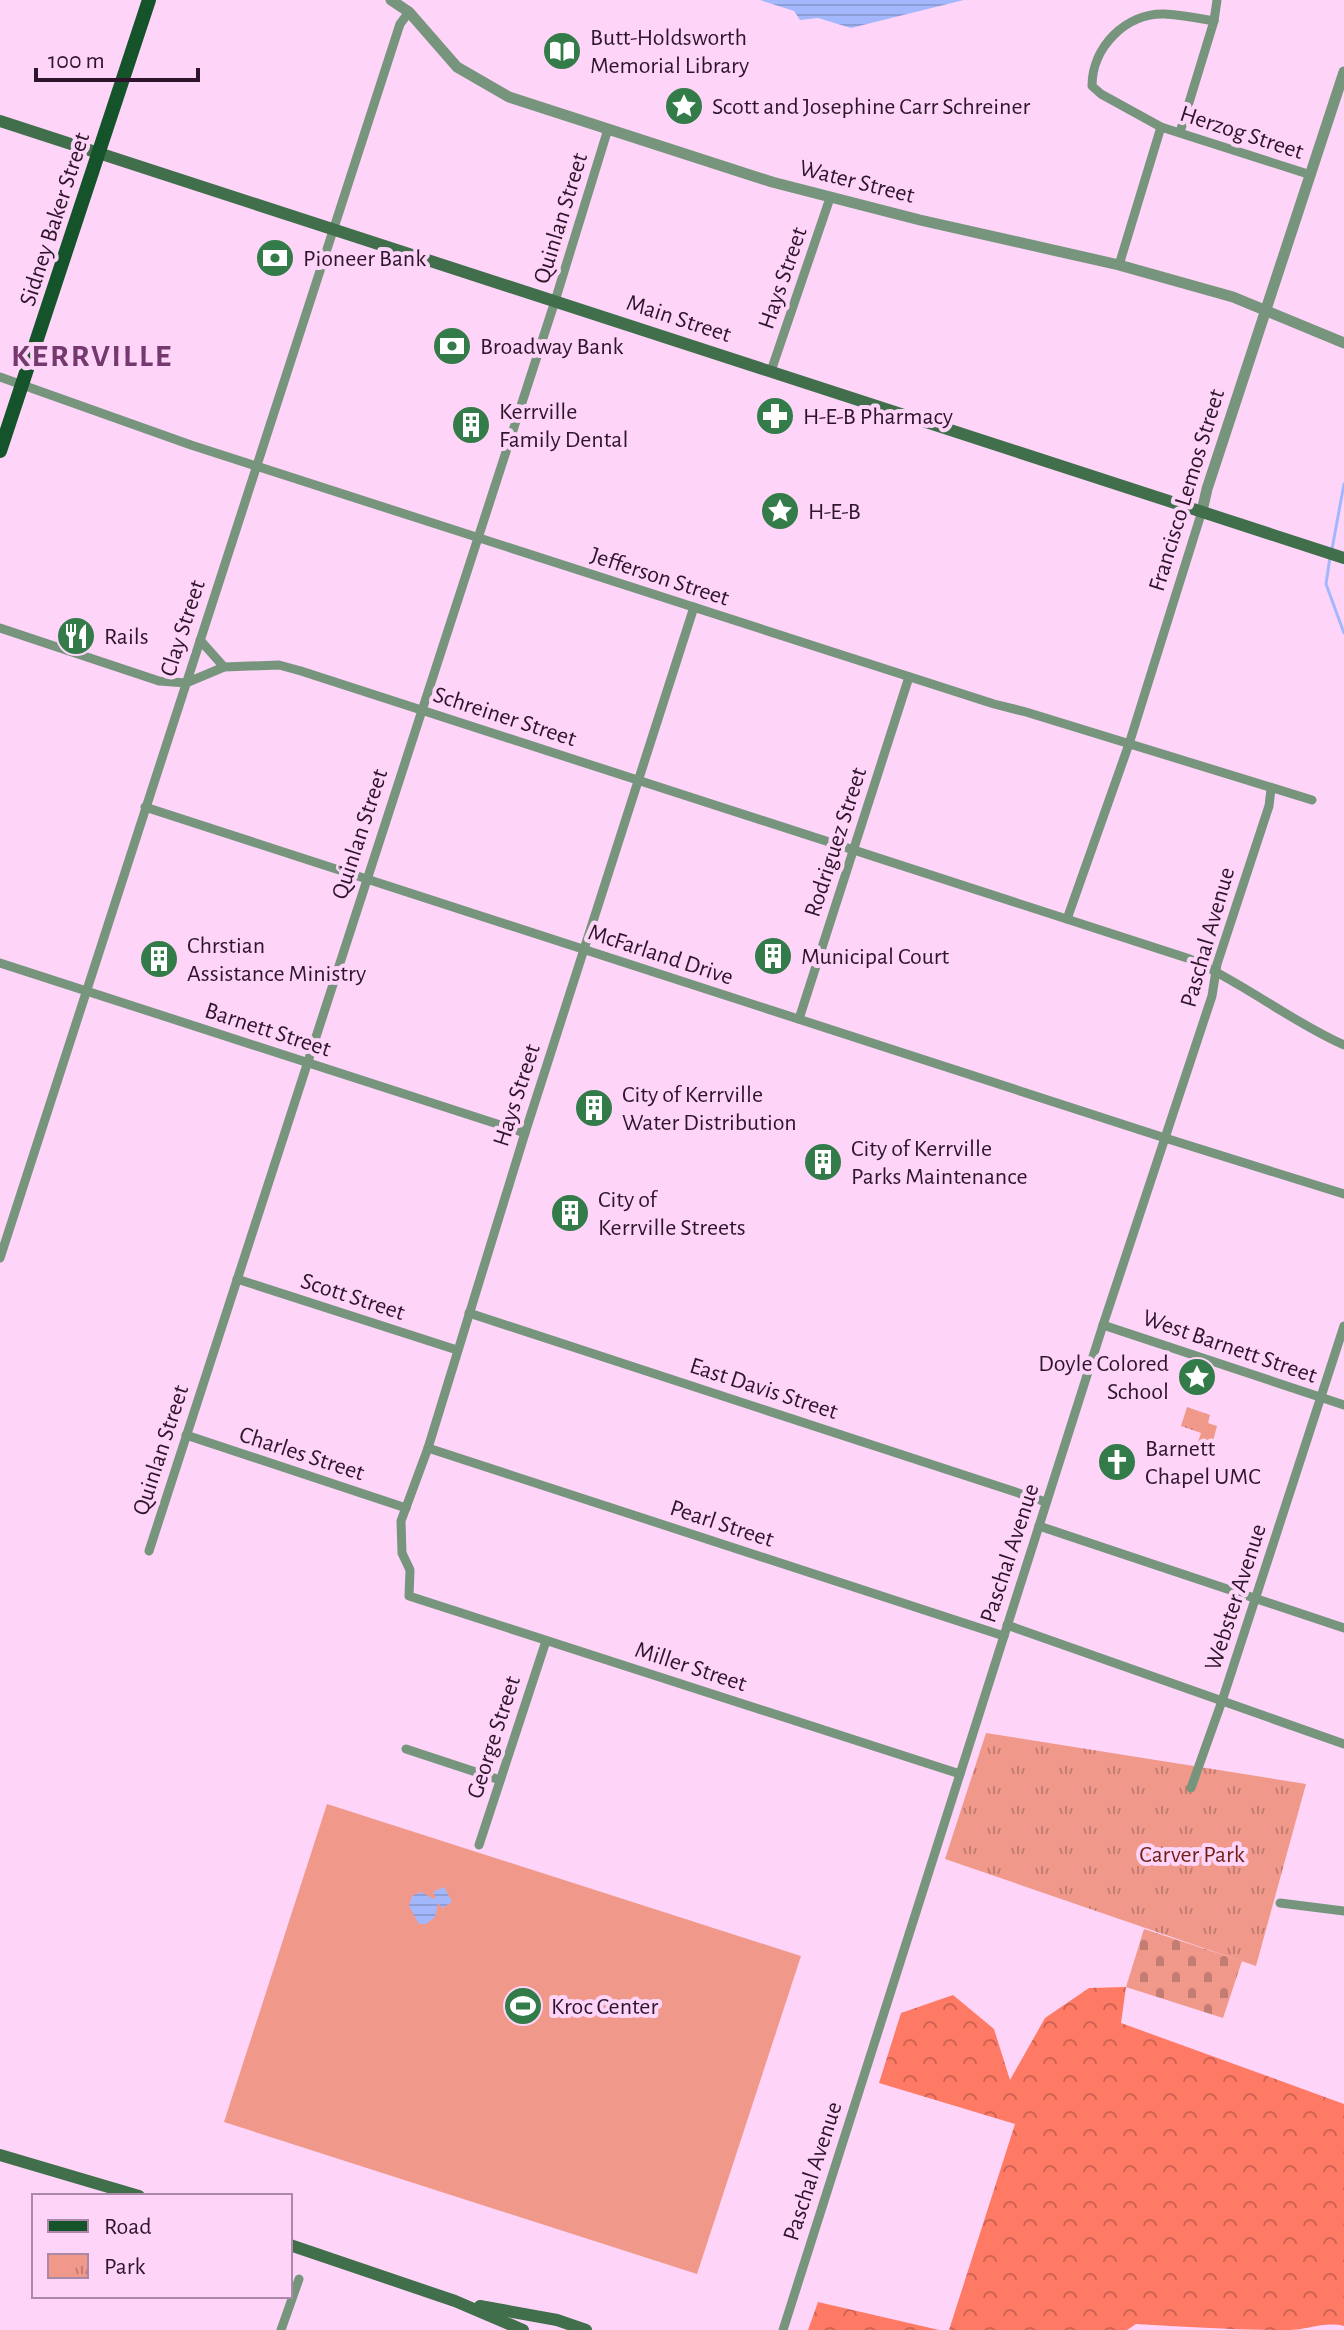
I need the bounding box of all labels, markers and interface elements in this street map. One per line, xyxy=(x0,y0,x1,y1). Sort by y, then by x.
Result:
place label: Butt-Holdsworth Memorial Library xyxy=(590,26,749,78)
library icon: Butt-Holdsworth Memorial Library xyxy=(541,30,583,72)
scale bar xyxy=(36,32,198,82)
text: 100 m xyxy=(48,49,105,73)
place icon: Scott and Josephine Carr Schreiner xyxy=(663,85,705,127)
place label: Scott and Josephine Carr Schreiner xyxy=(712,95,1031,119)
street label: Herzog Street xyxy=(1177,102,1307,164)
street label: Sidney Baker Street xyxy=(16,129,94,309)
street label: Quinlan Street xyxy=(530,150,592,287)
street label: Water Street xyxy=(797,156,917,208)
street label: Hays Street xyxy=(754,224,812,332)
bank icon: Pioneer Bank xyxy=(254,237,296,279)
place label: Pioneer Bank xyxy=(303,247,426,271)
street label: Main Street xyxy=(623,291,734,347)
bank icon: Broadway Bank xyxy=(431,325,473,367)
place label: Broadway Bank xyxy=(480,335,624,359)
district label: KERRVILLE xyxy=(11,340,173,372)
street label: Francisco Lemos Street xyxy=(1145,386,1229,594)
pharmacy icon: H-E-B Pharmacy xyxy=(754,395,796,437)
place label: Kerrville Family Dental xyxy=(499,400,628,452)
building icon: Kerrville Family Dental xyxy=(450,404,492,446)
place label: H-E-B Pharmacy xyxy=(803,405,953,429)
place icon: H-E-B xyxy=(759,490,801,532)
place label: H-E-B xyxy=(808,500,861,524)
street label: Jefferson Street xyxy=(587,543,732,611)
street label: Clay Street xyxy=(156,577,210,680)
restaurant icon: Rails xyxy=(55,615,97,657)
place label: Rails xyxy=(104,625,149,649)
street label: Schreiner Street xyxy=(430,683,579,751)
street label: Rodriguez Street xyxy=(801,764,872,920)
street label: Quinlan Street xyxy=(328,766,392,902)
street label: Paschal Avenue xyxy=(1177,865,1239,1010)
street label: McFarland Drive xyxy=(585,920,736,990)
place label: Chrstian Assistance Ministry xyxy=(187,934,366,986)
building icon: Municipal Court xyxy=(752,935,794,977)
building icon: Chrstian Assistance Ministry xyxy=(138,938,180,980)
place label: Municipal Court xyxy=(801,945,949,969)
street label: Barnett Street xyxy=(202,998,334,1062)
street label: Hays Street xyxy=(489,1041,545,1150)
place label: City of Kerrville Water Distribution xyxy=(622,1083,797,1135)
building icon: City of Kerrville Water Distribution xyxy=(573,1087,615,1129)
place label: City of Kerrville Parks Maintenance xyxy=(851,1137,1028,1189)
building icon: City of Kerrville Parks Maintenance xyxy=(802,1141,844,1183)
place label: City of Kerrville Streets xyxy=(598,1188,746,1240)
building icon: City of Kerrville Streets xyxy=(549,1192,591,1234)
street label: Scott Street xyxy=(298,1269,408,1325)
street label: West Barnett Street xyxy=(1139,1306,1320,1388)
place label: Doyle Colored School xyxy=(1038,1352,1169,1404)
street label: East Davis Street xyxy=(687,1354,841,1424)
place icon: Doyle Colored School xyxy=(1176,1356,1218,1398)
street label: Quinlan Street xyxy=(129,1382,193,1518)
street label: Charles Street xyxy=(236,1422,367,1486)
place label: Barnett Chapel UMC xyxy=(1145,1437,1261,1489)
church icon: Barnett Chapel UMC xyxy=(1096,1441,1138,1483)
street label: Paschal Avenue xyxy=(976,1481,1044,1626)
street label: Pearl Street xyxy=(667,1496,777,1552)
street label: Webster Avenue xyxy=(1201,1521,1271,1674)
street label: Miller Street xyxy=(632,1638,750,1696)
street label: George Street xyxy=(463,1673,525,1802)
park label: Carver Park xyxy=(1139,1843,1245,1867)
sports icon: Kroc Center xyxy=(502,1985,544,2027)
place label: Kroc Center xyxy=(551,1995,658,2019)
street label: Paschal Avenue xyxy=(779,2099,847,2244)
legend xyxy=(32,2194,292,2298)
text: Road xyxy=(104,2215,152,2239)
text: Park xyxy=(104,2255,145,2279)

